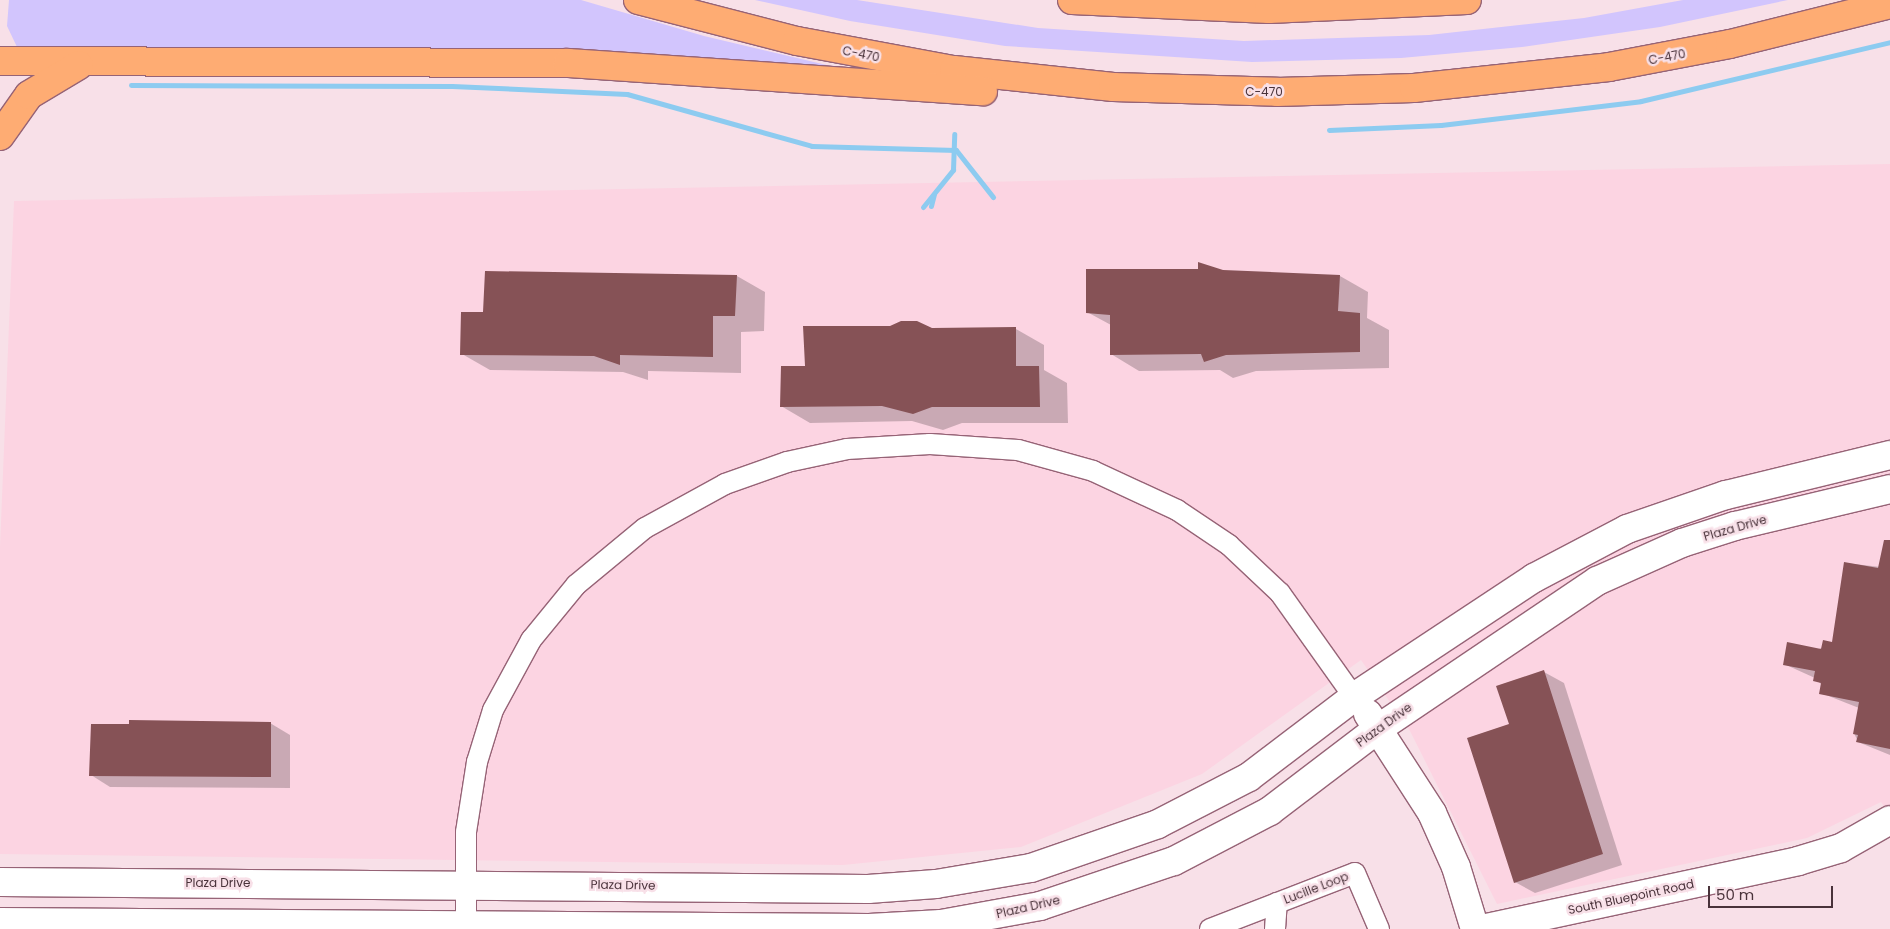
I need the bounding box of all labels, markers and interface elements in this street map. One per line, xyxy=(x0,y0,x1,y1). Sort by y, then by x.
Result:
street label: C-470 xyxy=(841,43,881,65)
street label: C-470 xyxy=(1647,46,1687,68)
street label: C-470 xyxy=(1245,85,1283,99)
street label: Plaza Drive xyxy=(1702,512,1768,544)
street label: Plaza Drive xyxy=(1354,700,1414,750)
street label: Lucille Loop xyxy=(1282,869,1350,907)
street label: Plaza Drive xyxy=(186,876,250,890)
scale bar xyxy=(1710,876,1835,908)
street label: Plaza Drive xyxy=(590,877,656,893)
street label: South Bluepoint Road xyxy=(1567,877,1695,917)
text: 50 m xyxy=(1716,884,1754,905)
street label: Plaza Drive xyxy=(995,893,1061,921)

